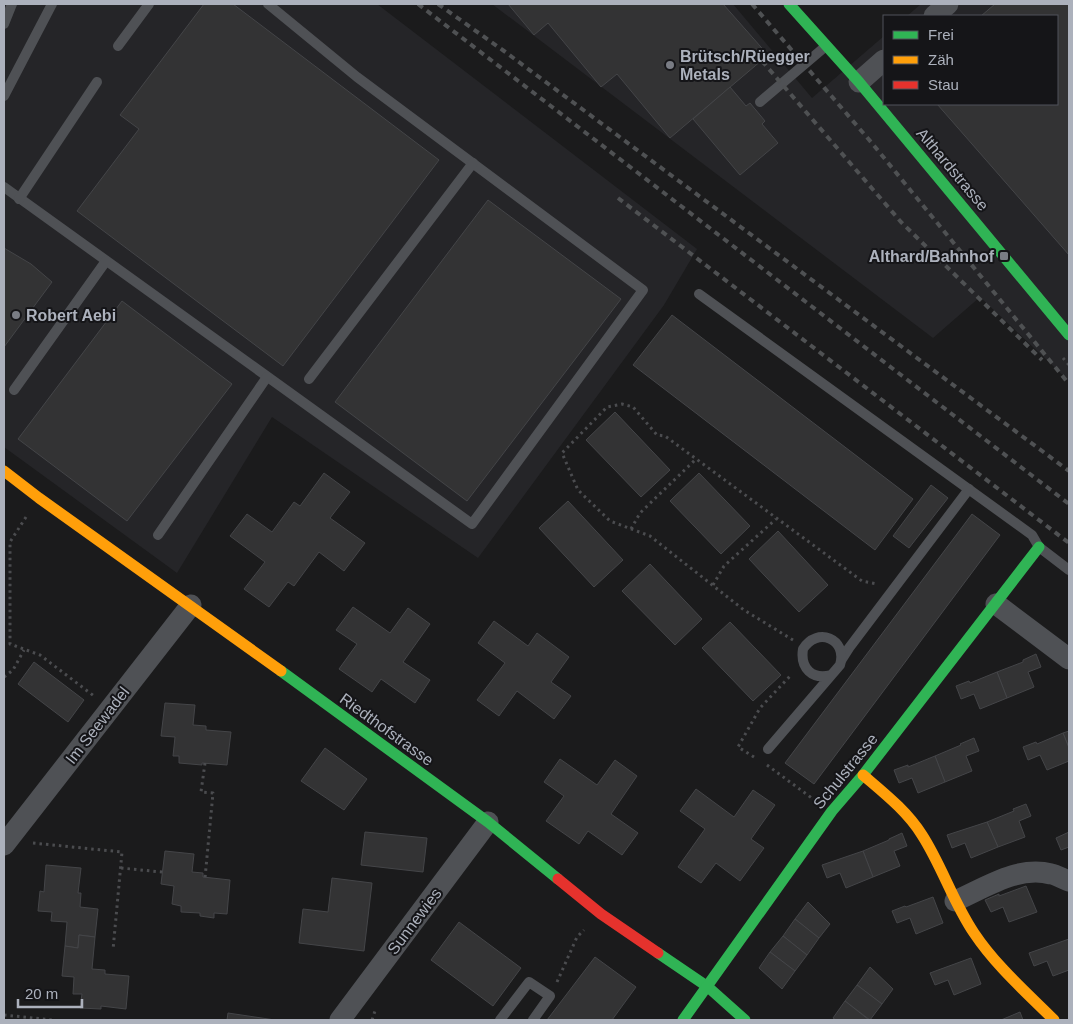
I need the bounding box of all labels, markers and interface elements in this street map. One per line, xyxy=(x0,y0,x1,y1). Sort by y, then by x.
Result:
legend xyxy=(883,15,1058,105)
text: Frei xyxy=(928,26,954,43)
place label: Brütsch/Rüegger Metals xyxy=(680,48,810,83)
text: Zäh xyxy=(928,51,954,68)
marker: Brütsch/Rüegger Metals xyxy=(664,59,676,71)
text: Stau xyxy=(928,76,959,93)
street label: Althardstrasse xyxy=(913,125,992,214)
place label: Althard/Bahnhof xyxy=(869,248,995,265)
marker: Althard/Bahnhof xyxy=(998,250,1010,262)
place label: Robert Aebi xyxy=(26,307,116,324)
marker: Robert Aebi xyxy=(10,309,22,321)
street label: Im Seewadel xyxy=(62,684,133,767)
street label: Riedthofstrasse xyxy=(337,690,437,769)
street label: Schulstrasse xyxy=(810,730,881,812)
street label: Sunnewies xyxy=(384,885,445,958)
scale bar xyxy=(18,976,81,1008)
text: 20 m xyxy=(25,985,58,1002)

